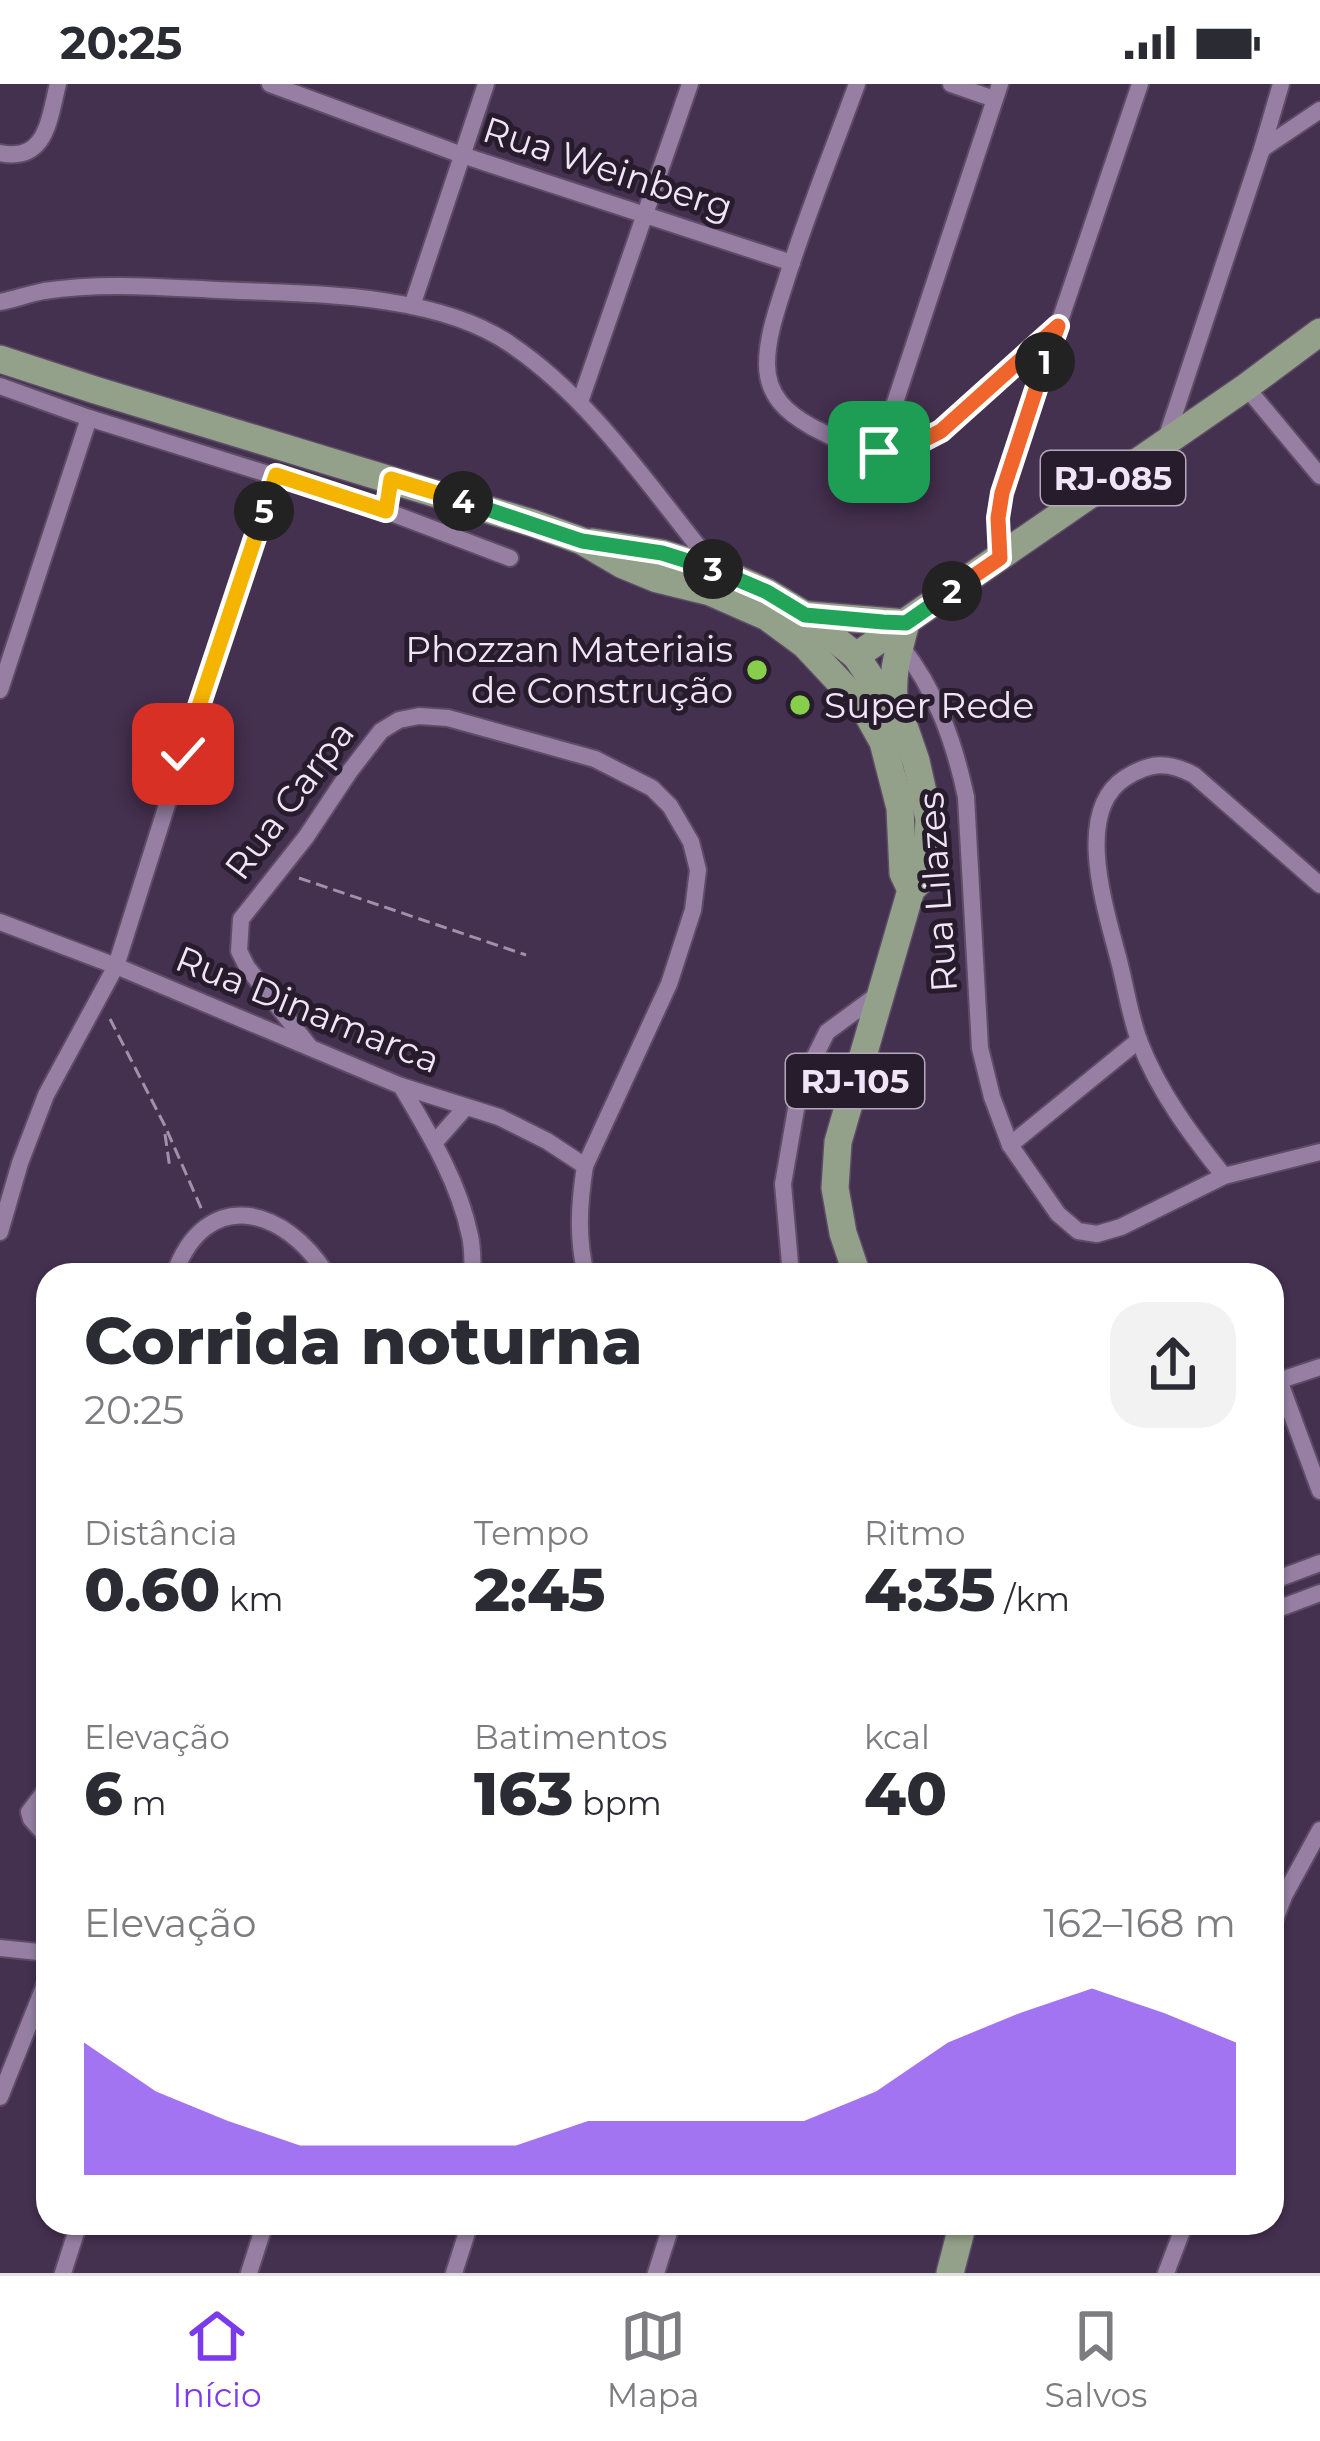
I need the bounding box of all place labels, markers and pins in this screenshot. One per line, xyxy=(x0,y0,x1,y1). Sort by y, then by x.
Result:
pin: 1 xyxy=(1015,332,1075,392)
pin xyxy=(828,401,930,503)
pin: 4 xyxy=(433,471,493,531)
pin: 5 xyxy=(234,481,294,541)
pin: 3 xyxy=(683,539,743,599)
pin: 2 xyxy=(922,561,982,621)
place label: Phozzan Materiais de Construção xyxy=(405,627,733,712)
marker: Phozzan Materiais de Construção xyxy=(744,657,770,683)
place label: Super Rede xyxy=(824,683,1034,727)
marker: Super Rede xyxy=(787,692,813,718)
pin xyxy=(132,703,234,805)

